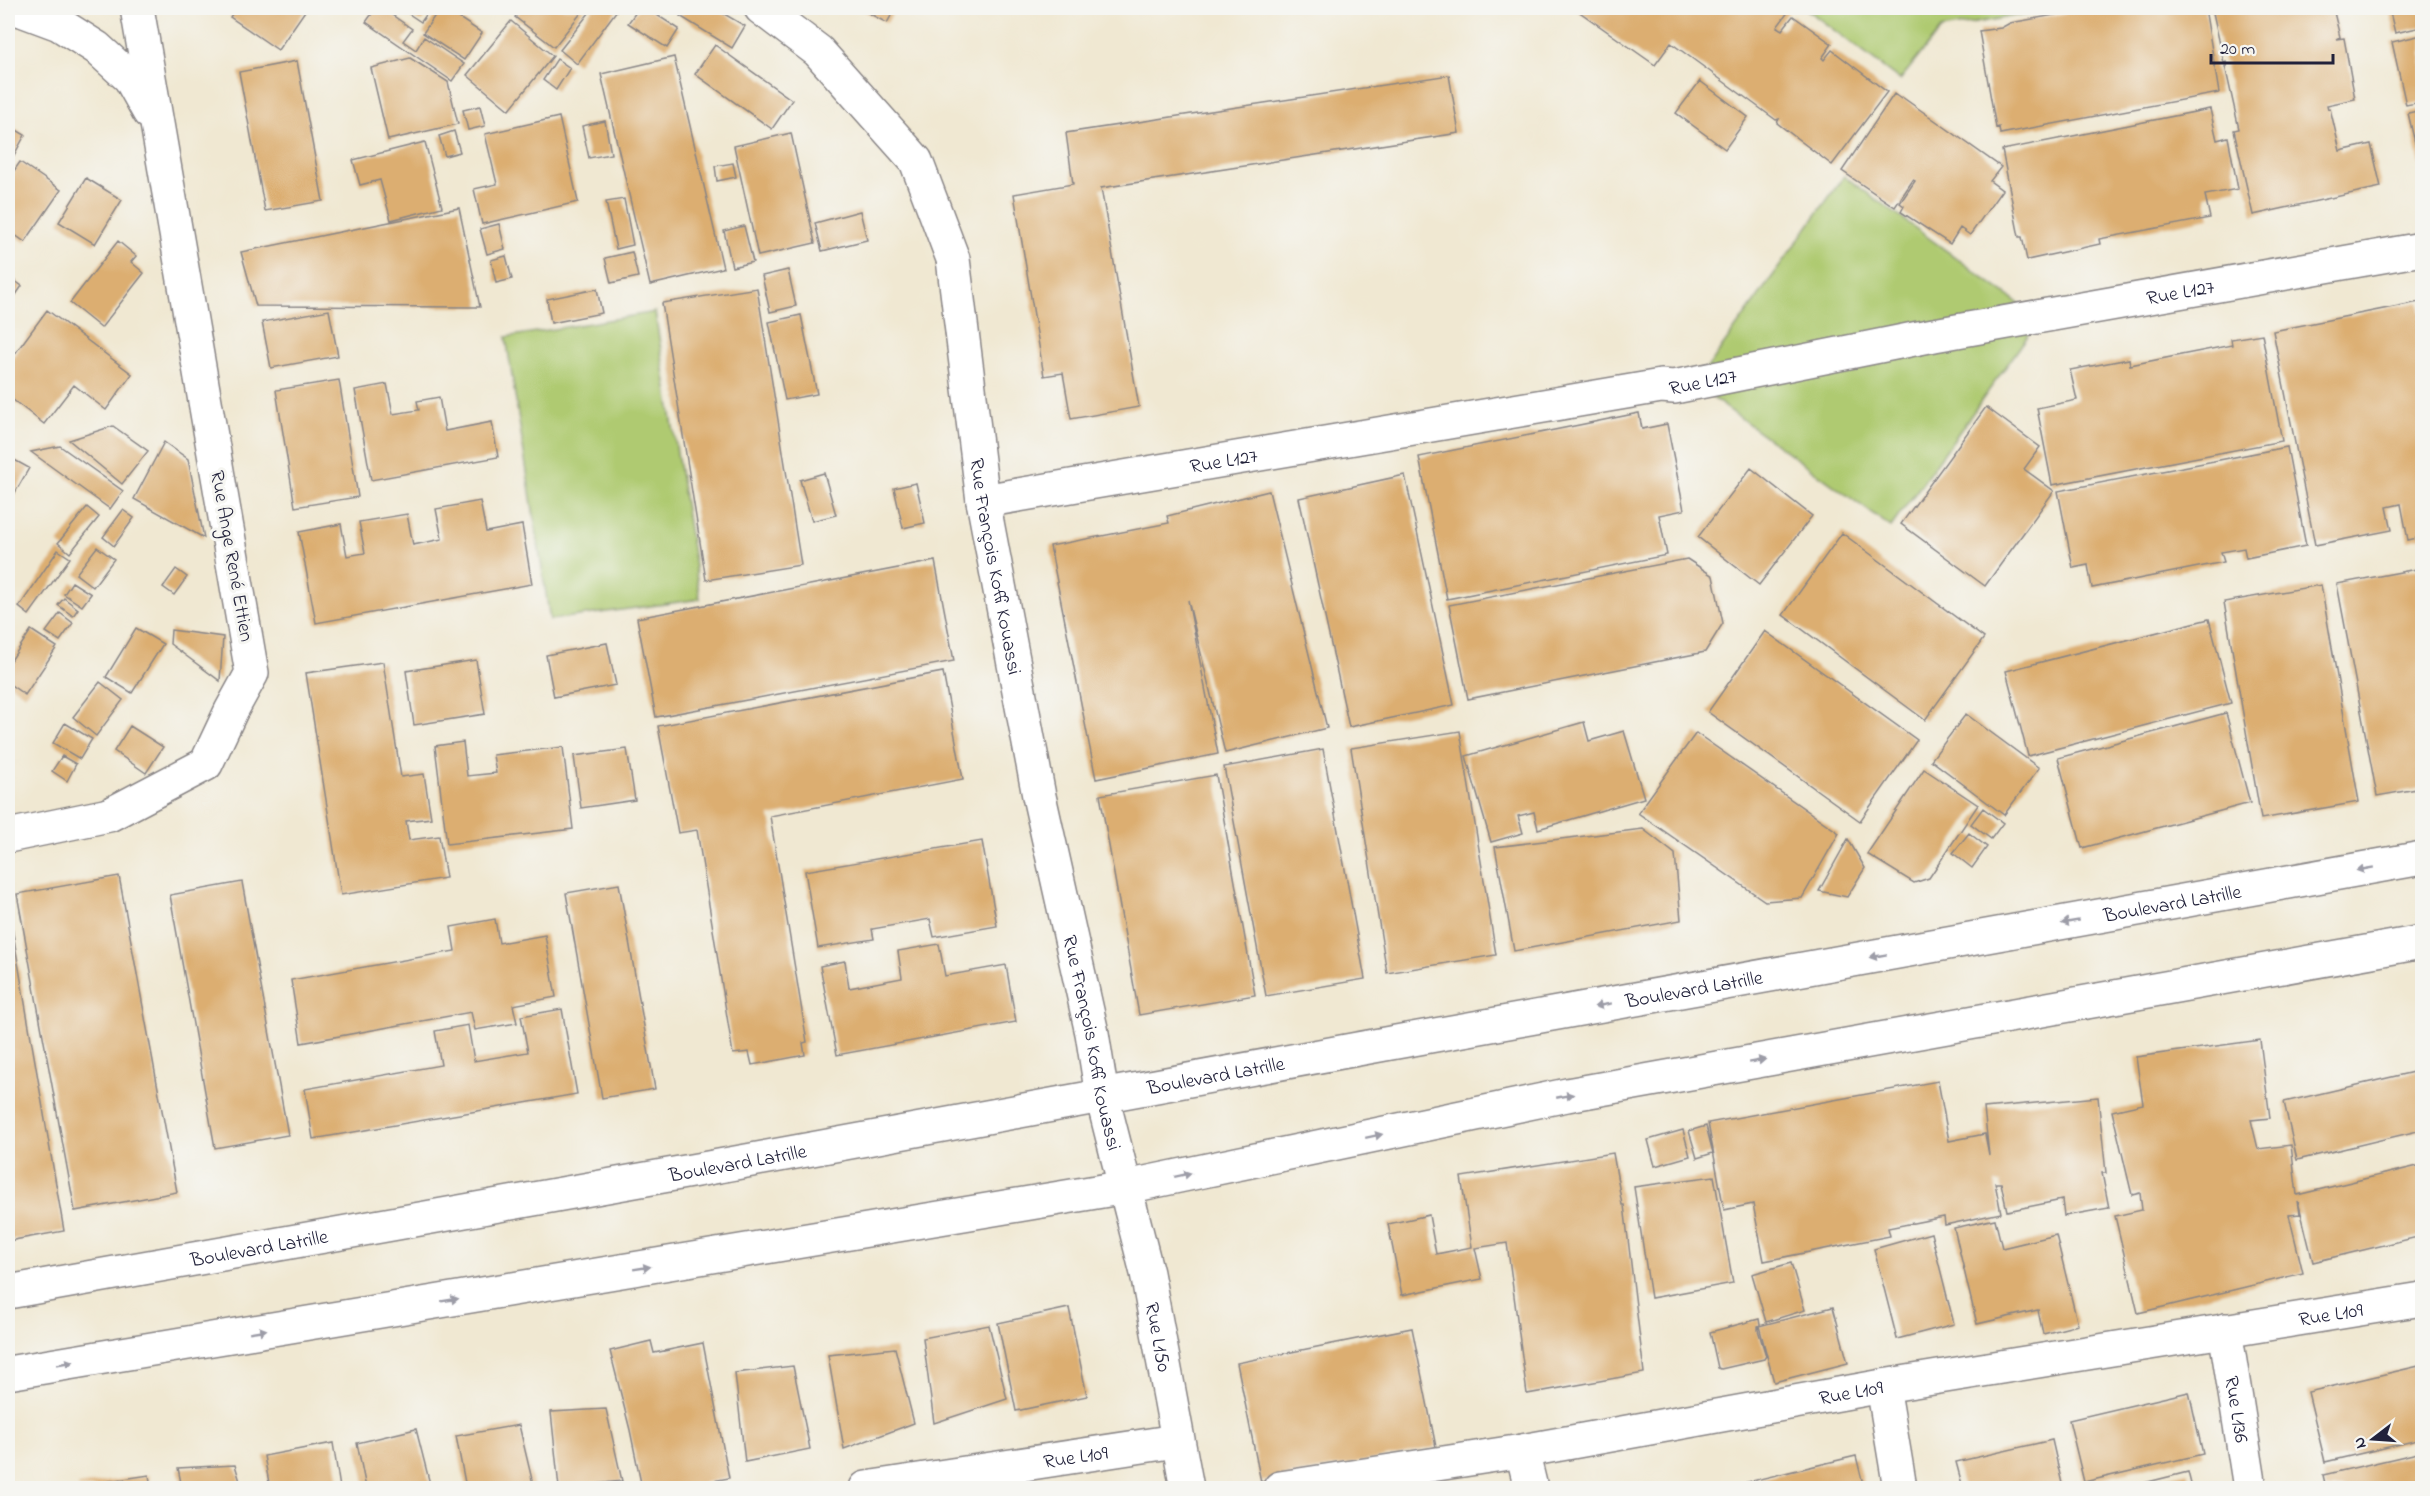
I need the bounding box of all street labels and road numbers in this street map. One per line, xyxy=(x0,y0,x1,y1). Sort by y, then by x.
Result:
street label: Rue L127 xyxy=(2145,274,2217,314)
street label: Rue L127 xyxy=(1667,363,1740,405)
street label: Rue L127 xyxy=(1188,443,1260,483)
street label: Rue François Koffi Kouassi xyxy=(961,457,1028,678)
street label: Rue Ange René Ettien xyxy=(200,469,260,645)
street label: Boulevard Latrille xyxy=(2101,879,2244,932)
street label: Rue François Koffi Kouassi xyxy=(1054,933,1127,1154)
street label: Boulevard Latrille xyxy=(1622,964,1765,1018)
street label: Boulevard Latrille xyxy=(1144,1051,1287,1104)
street label: Boulevard Latrille xyxy=(666,1138,809,1192)
street label: Boulevard Latrille xyxy=(188,1224,331,1277)
street label: Rue L109 xyxy=(2297,1297,2365,1336)
street label: Rue L150 xyxy=(1136,1300,1177,1375)
street label: Rue L109 xyxy=(1817,1374,1886,1414)
street label: Rue L136 xyxy=(2215,1374,2255,1445)
street label: Rue L109 xyxy=(1042,1439,1110,1478)

